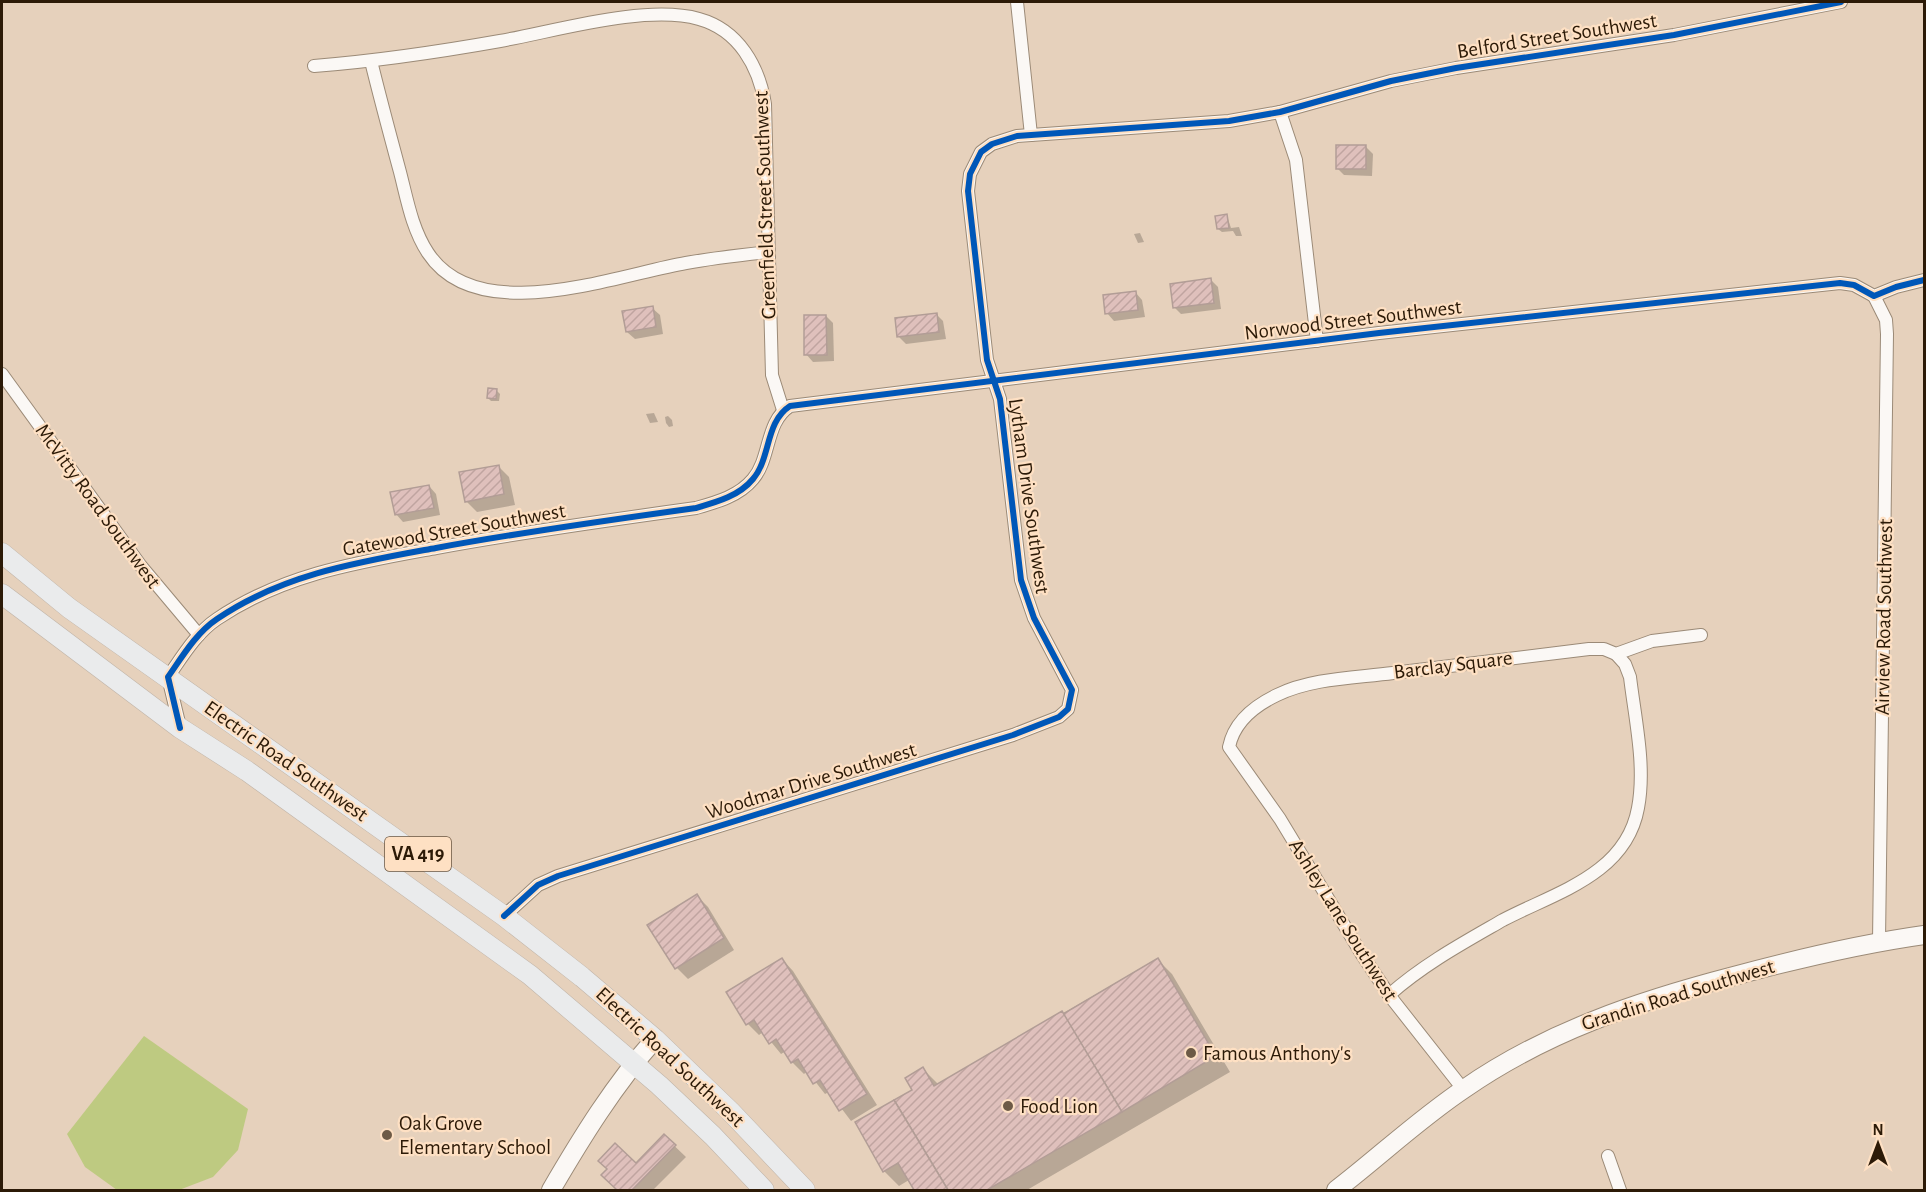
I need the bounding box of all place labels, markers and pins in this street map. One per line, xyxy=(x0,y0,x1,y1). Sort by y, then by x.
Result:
place label: Famous Anthony's xyxy=(1203,1043,1351,1064)
marker: Famous Anthony's xyxy=(1184,1046,1198,1060)
place label: Food Lion xyxy=(1020,1096,1098,1117)
marker: Food Lion xyxy=(1001,1099,1015,1113)
place label: Oak Grove Elementary School xyxy=(399,1113,551,1158)
marker: Oak Grove Elementary School xyxy=(380,1128,394,1142)

